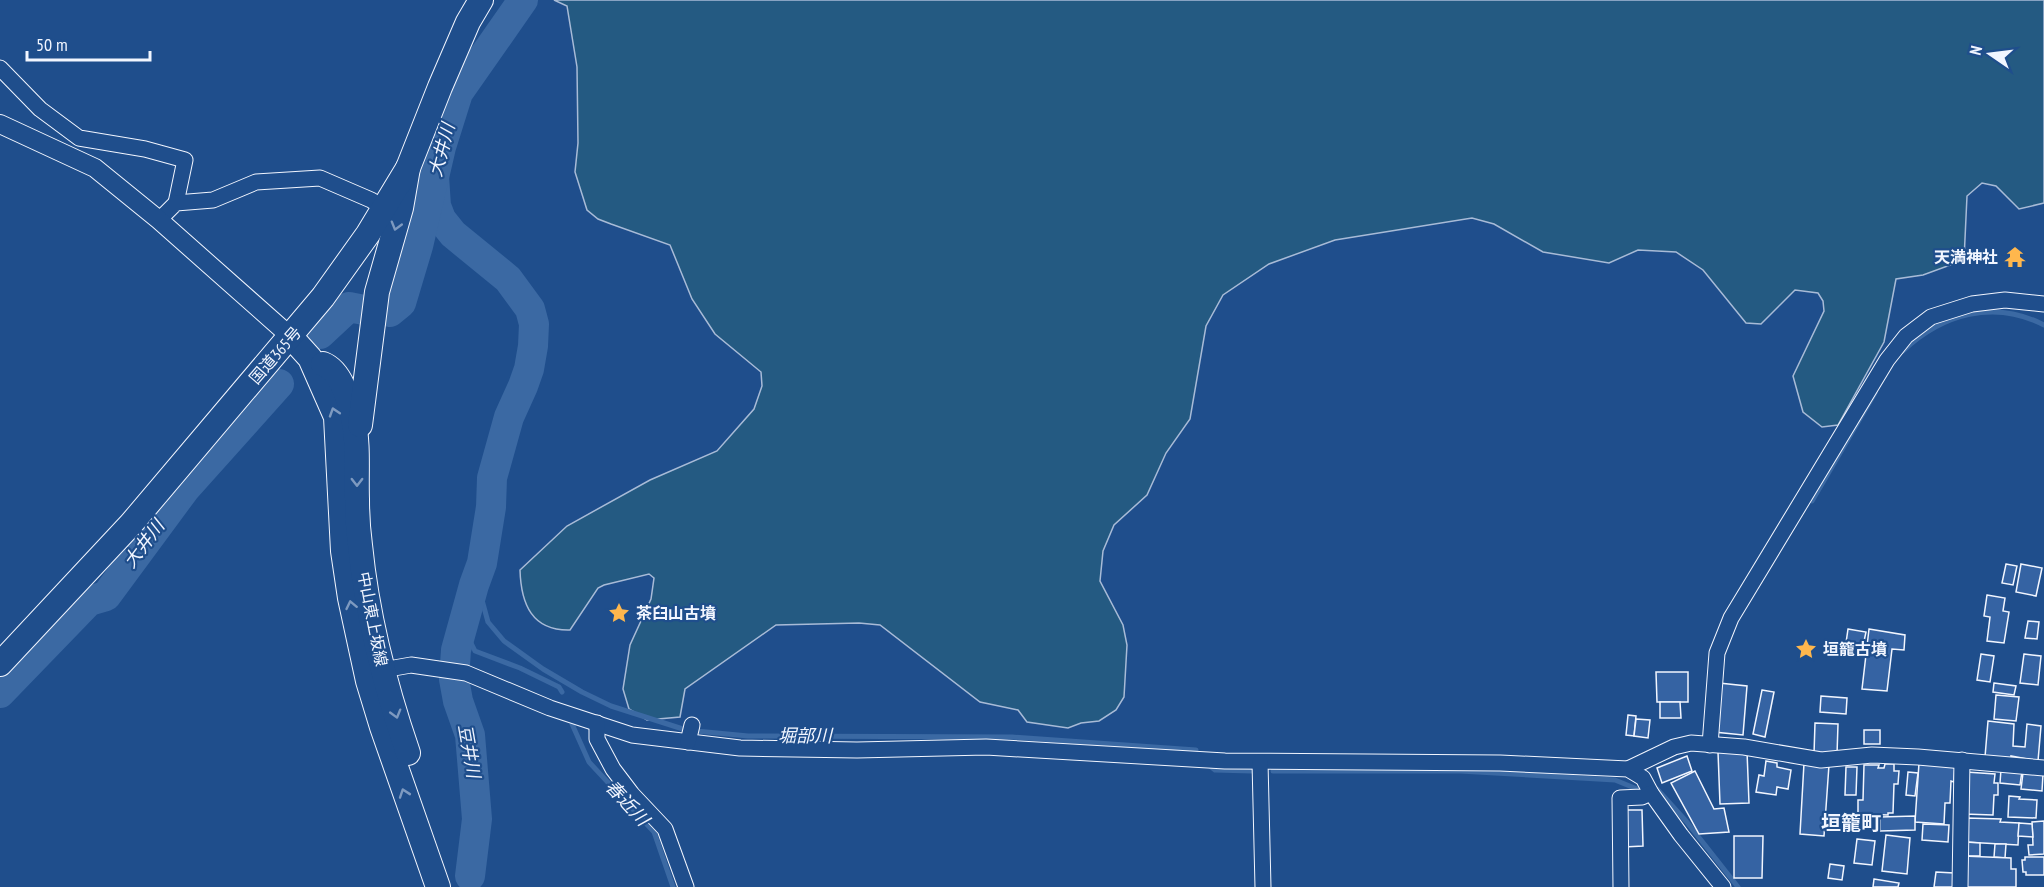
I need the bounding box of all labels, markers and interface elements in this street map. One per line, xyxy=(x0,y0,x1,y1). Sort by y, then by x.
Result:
scale bar xyxy=(27,24,150,62)
north arrow xyxy=(1960,24,2020,84)
text: 50 m xyxy=(36,33,68,56)
text: N xyxy=(1965,44,1986,57)
water label: 大井川 xyxy=(423,119,460,179)
one-way arrow xyxy=(391,220,403,231)
temple icon: 天満神社 xyxy=(2003,245,2027,269)
place label: 天満神社 xyxy=(1934,247,1998,267)
street label: 国道365号 xyxy=(245,322,305,388)
one-way arrow xyxy=(328,407,341,417)
one-way arrow xyxy=(351,477,363,486)
water label: 大井川 xyxy=(118,514,170,572)
street label: 中山東上坂線 xyxy=(354,570,392,668)
one-way arrow xyxy=(345,600,358,610)
place icon: 茶臼山古墳 xyxy=(607,601,631,625)
place label: 茶臼山古墳 xyxy=(636,603,716,623)
place icon: 垣籠古墳 xyxy=(1794,637,1818,661)
place label: 垣籠古墳 xyxy=(1823,639,1887,659)
one-way arrow xyxy=(388,709,401,719)
water label: 豆井川 xyxy=(453,722,486,781)
water label: 堀部川 xyxy=(778,724,834,747)
water label: 春近川 xyxy=(601,775,656,832)
one-way arrow xyxy=(399,788,412,798)
district label: 垣籠町 xyxy=(1821,810,1881,836)

